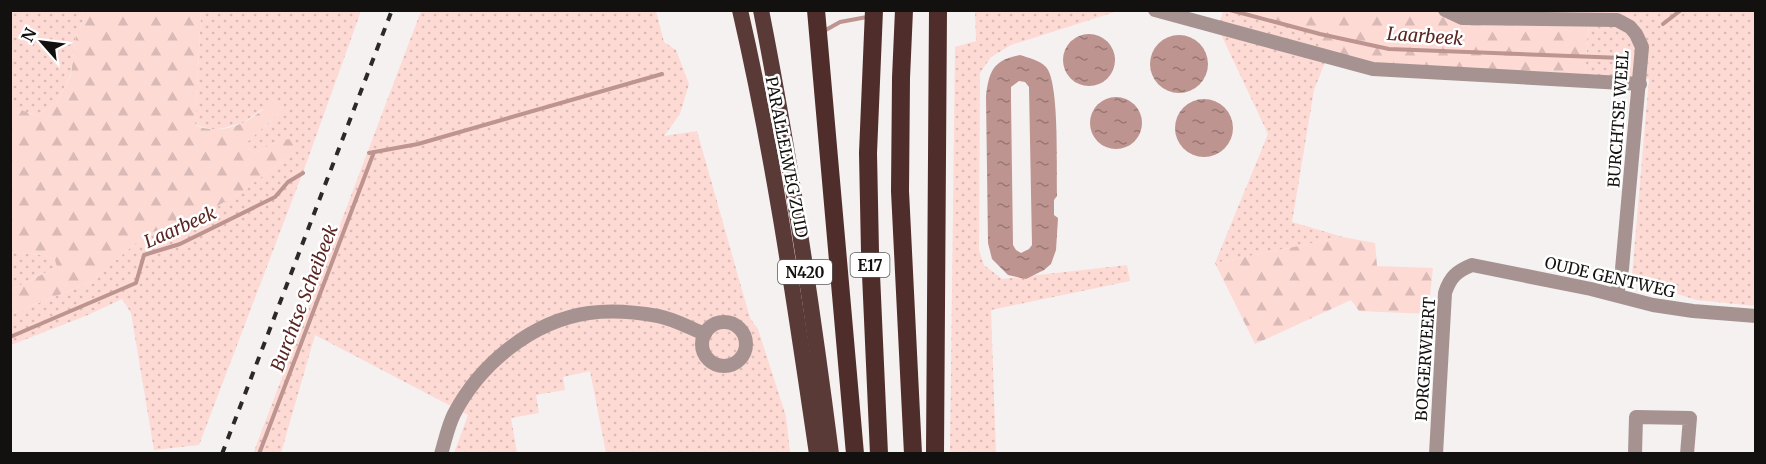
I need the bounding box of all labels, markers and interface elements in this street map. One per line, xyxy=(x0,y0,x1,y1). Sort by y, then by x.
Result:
north arrow xyxy=(12,12,72,72)
water label: Laarbeek xyxy=(1386,22,1464,50)
text: N xyxy=(17,24,41,45)
street label: BURCHTSE WEEL xyxy=(1603,50,1633,188)
street label: PARALLELWEG ZUID xyxy=(762,75,812,239)
water label: Laarbeek xyxy=(141,201,220,253)
water label: Burchtse Scheibeek xyxy=(265,221,343,375)
street label: OUDE GENTWEG xyxy=(1543,252,1678,302)
road number: E17 xyxy=(850,253,890,277)
road number: N420 xyxy=(778,260,832,284)
street label: BORGERWEERT xyxy=(1411,296,1439,422)

